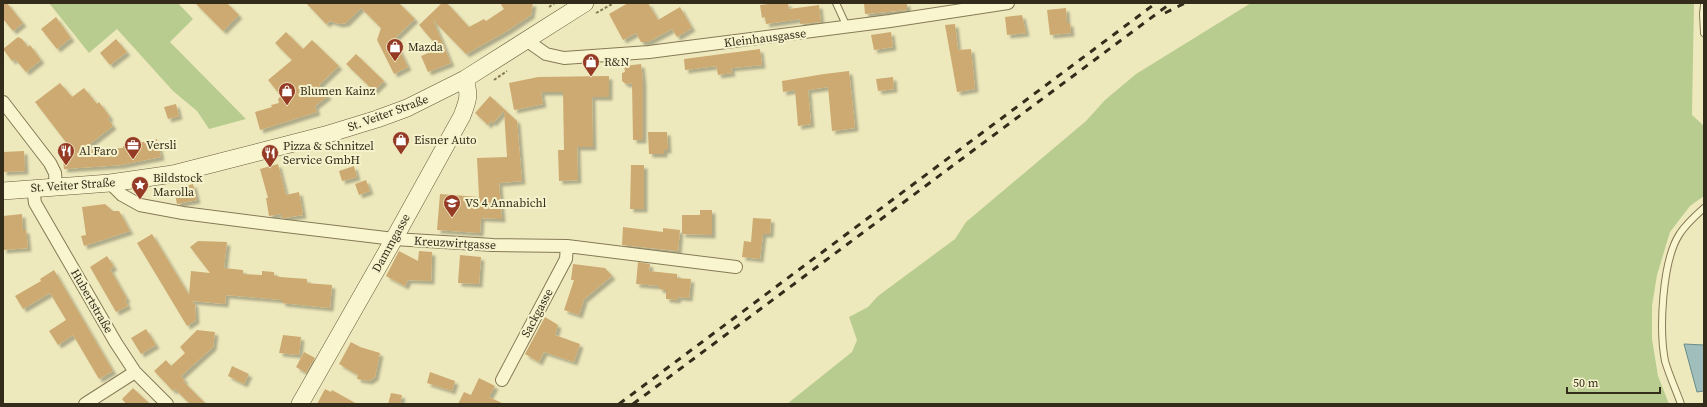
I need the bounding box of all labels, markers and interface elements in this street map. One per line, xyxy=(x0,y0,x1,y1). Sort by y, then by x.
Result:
street label: Kleinhausgasse xyxy=(723,25,807,51)
shop icon: Mazda xyxy=(385,37,405,62)
place label: Mazda xyxy=(408,39,444,55)
shop icon: R&N xyxy=(581,52,601,77)
place label: R&N xyxy=(604,54,629,70)
shop icon: Blumen Kainz xyxy=(277,81,297,106)
place label: Blumen Kainz xyxy=(300,83,376,99)
street label: St. Veiter Straße xyxy=(345,91,431,135)
shop icon: Eisner Auto xyxy=(391,130,411,155)
place label: Eisner Auto xyxy=(414,132,477,148)
office icon: Versli xyxy=(123,135,143,160)
place label: Versli xyxy=(146,137,177,153)
place label: Pizza & Schnitzel Service GmbH xyxy=(283,138,374,168)
restaurant icon: Al Faro xyxy=(56,141,76,166)
place label: Al Faro xyxy=(79,143,118,159)
restaurant icon: Pizza & Schnitzel Service GmbH xyxy=(260,143,280,168)
place label: Bildstock Marolla xyxy=(153,170,203,200)
street label: St. Veiter Straße xyxy=(30,174,116,196)
place icon: Bildstock Marolla xyxy=(130,175,150,200)
school or university icon: VS 4 Annabichl xyxy=(442,193,462,218)
place label: VS 4 Annabichl xyxy=(465,195,547,211)
street label: Dammgasse xyxy=(368,211,414,275)
street label: Kreuzwirtgasse xyxy=(414,233,496,253)
street label: Hubertstraße xyxy=(67,266,117,336)
street label: Sackgasse xyxy=(517,286,557,340)
scale bar xyxy=(1567,369,1660,395)
text: 50 m xyxy=(1573,375,1599,391)

